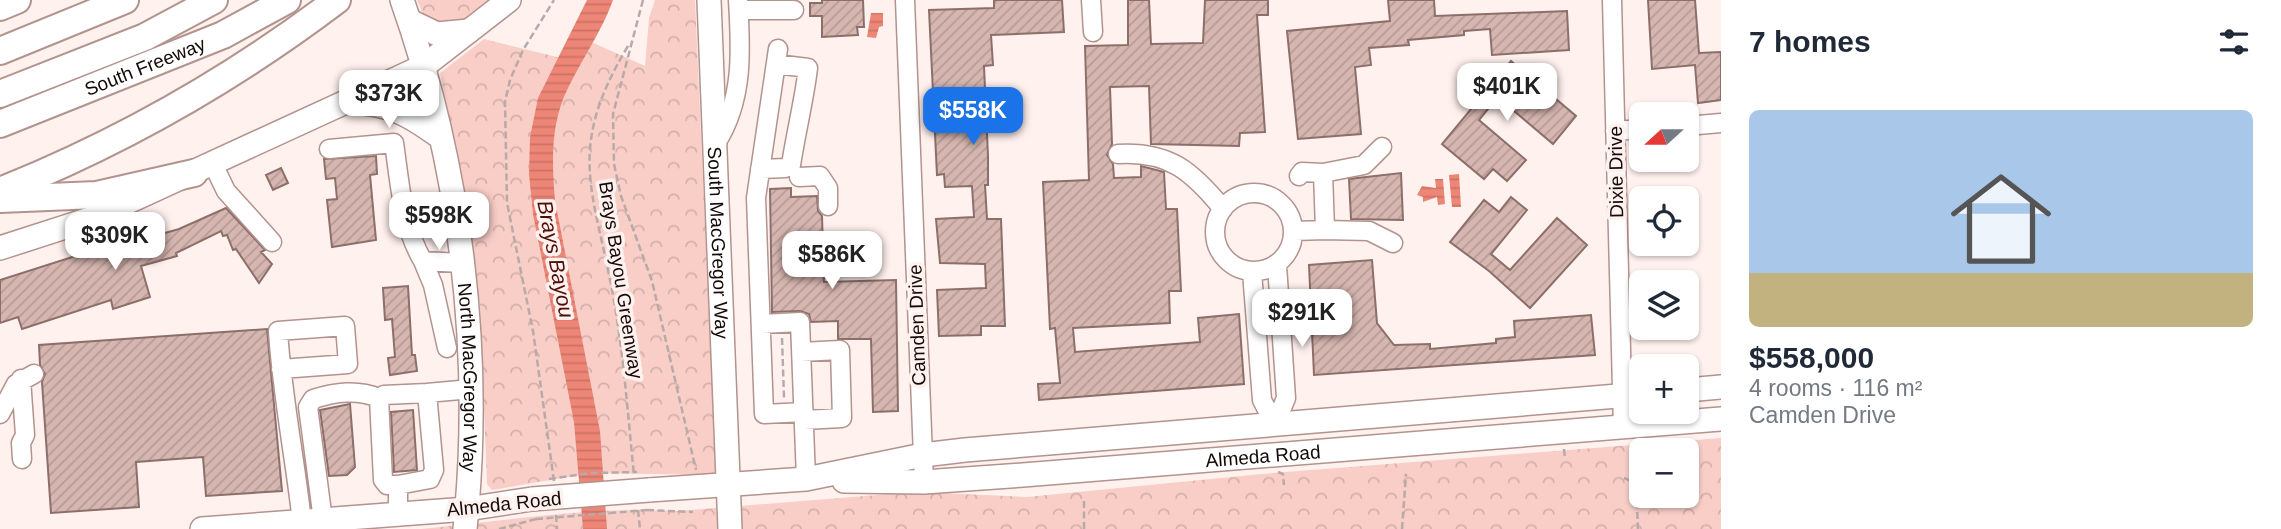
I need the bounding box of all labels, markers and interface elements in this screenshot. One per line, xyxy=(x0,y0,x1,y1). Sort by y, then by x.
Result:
icon: filters xyxy=(2215,23,2253,61)
text: 7 homes xyxy=(1749,25,1871,58)
street label: South Freeway xyxy=(82,33,209,100)
pin: $401K xyxy=(1458,64,1556,123)
pin: $373K xyxy=(340,71,438,130)
text: $401K xyxy=(1473,73,1541,99)
text: $373K xyxy=(355,80,423,106)
pin: $558K xyxy=(924,88,1022,147)
text: $558K xyxy=(939,97,1007,123)
north arrow xyxy=(1629,102,1699,172)
map controls xyxy=(1629,102,1699,508)
street label: Dixie Drive xyxy=(1605,126,1627,218)
street label: South MacGregor Way xyxy=(704,146,733,340)
icon: home xyxy=(1938,156,2064,282)
street label: Brays Bayou Greenway xyxy=(595,180,647,381)
button: locate xyxy=(1629,186,1699,256)
pin: $598K xyxy=(390,192,488,252)
water label: Brays Bayou xyxy=(533,198,579,320)
text: $598K xyxy=(405,202,473,228)
pin: $309K xyxy=(66,212,164,272)
text: $309K xyxy=(81,222,149,248)
pin: $586K xyxy=(783,232,881,291)
text: $586K xyxy=(798,241,866,267)
street label: Camden Drive xyxy=(904,264,930,386)
button: layers xyxy=(1629,270,1699,340)
street label: North MacGregor Way xyxy=(454,282,482,473)
pin: $291K xyxy=(1253,290,1351,349)
text: $291K xyxy=(1268,299,1336,325)
text: $558,000 xyxy=(1749,341,1874,374)
button: + xyxy=(1629,354,1699,424)
text: 4 rooms · 116 m² xyxy=(1749,375,1922,401)
text: Camden Drive xyxy=(1749,402,1896,428)
button: − xyxy=(1629,438,1699,508)
street label: Almeda Road xyxy=(1205,441,1321,471)
street label: Almeda Road xyxy=(446,488,562,520)

